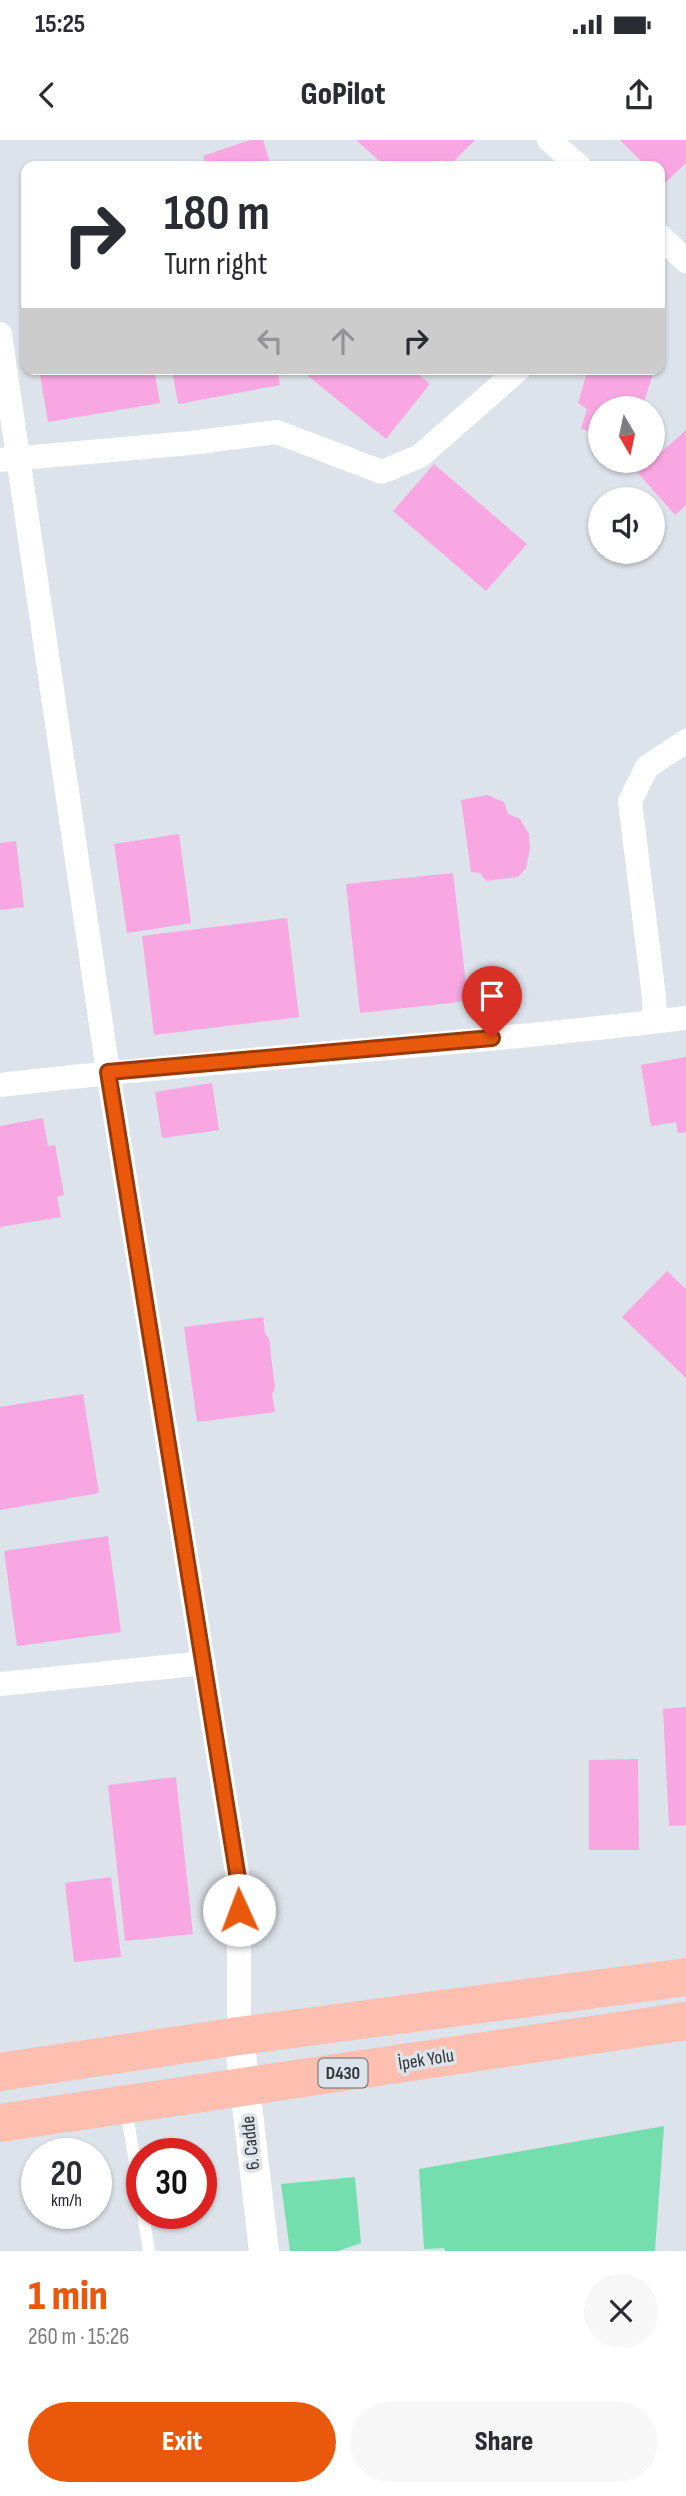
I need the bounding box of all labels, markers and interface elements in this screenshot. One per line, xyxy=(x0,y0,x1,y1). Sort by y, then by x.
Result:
text: 15:25 xyxy=(35,9,85,40)
text: GoPilot xyxy=(301,75,385,114)
icon: back xyxy=(28,76,66,114)
icon: share xyxy=(620,76,658,114)
text: 180 m xyxy=(164,185,270,244)
icon: right xyxy=(49,189,140,280)
text: Turn right xyxy=(164,245,268,284)
icon: left xyxy=(251,322,289,360)
icon: ahead xyxy=(324,322,362,360)
icon: right xyxy=(397,322,435,360)
north arrow xyxy=(588,396,665,472)
map controls xyxy=(588,396,665,564)
button: sound xyxy=(588,487,665,564)
pin xyxy=(462,966,522,1038)
icon: arrive xyxy=(473,977,511,1015)
position arrow xyxy=(202,1873,276,1947)
street label: İpek Yolu xyxy=(397,2044,455,2076)
road number: D430 xyxy=(318,2059,368,2088)
street label: 6. Cadde xyxy=(237,2115,265,2171)
speed limit sign: 30 xyxy=(126,2138,217,2229)
text: 20 xyxy=(51,2153,83,2196)
text: km/h xyxy=(51,2190,82,2211)
text: 1 min xyxy=(28,2271,108,2322)
button: close xyxy=(584,2274,658,2348)
text: 260 m · 15:26 xyxy=(28,2323,129,2351)
button: Exit xyxy=(28,2402,336,2482)
button: Share xyxy=(350,2402,658,2482)

